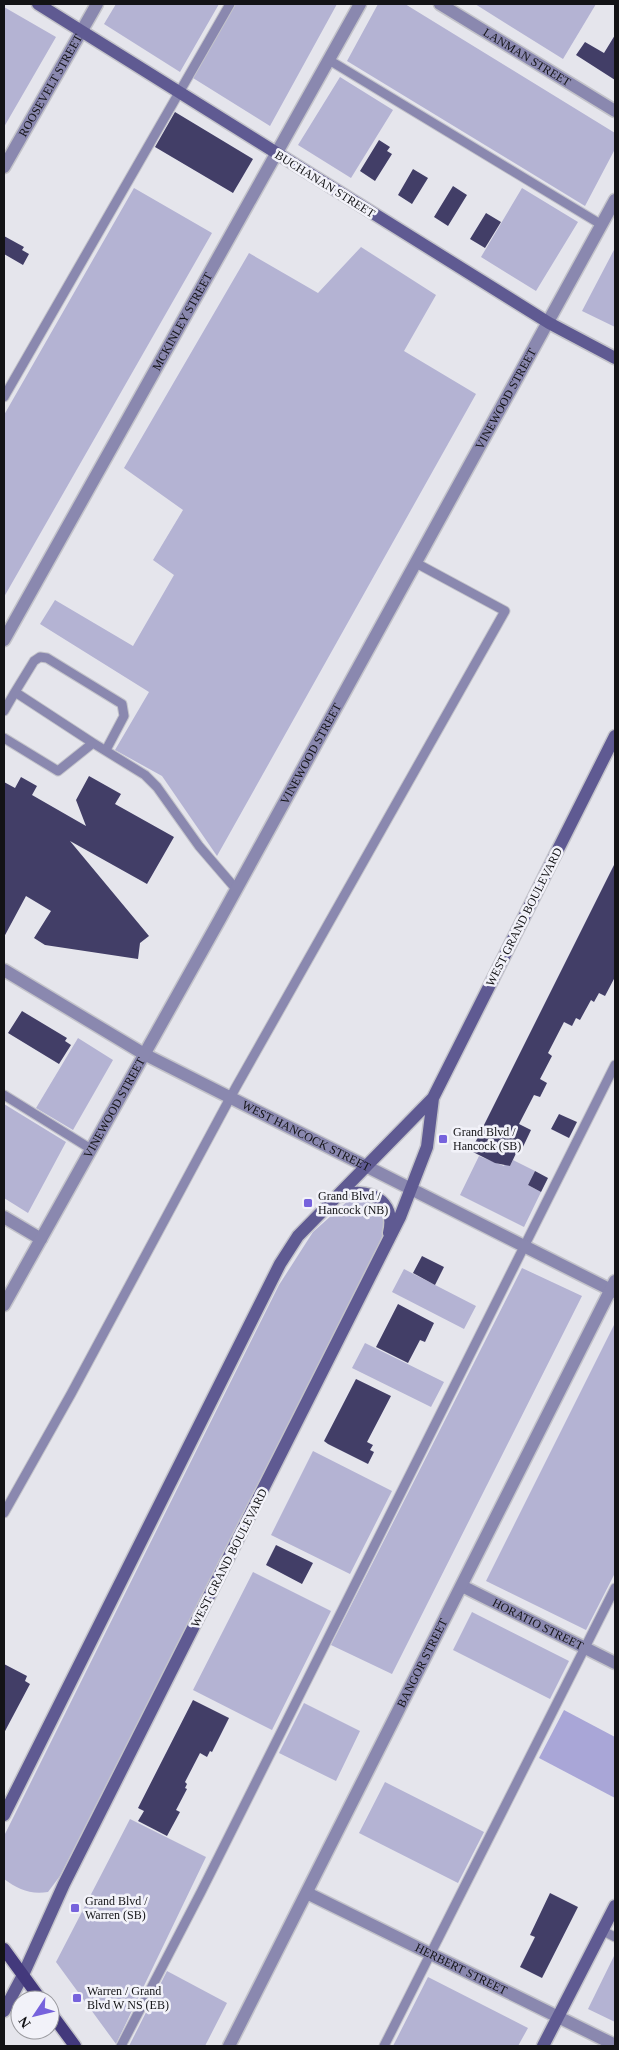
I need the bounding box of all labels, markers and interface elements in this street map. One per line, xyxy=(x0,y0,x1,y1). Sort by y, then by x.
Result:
street label: LANMAN STREET xyxy=(481,25,574,90)
street label: ROOSEVELT STREET xyxy=(16,31,86,139)
street label: BUCHANAN STREET xyxy=(273,148,378,221)
street label: MCKINLEY STREET xyxy=(149,270,216,373)
street label: VINEWOOD STREET xyxy=(472,345,540,452)
street label: VINEWOOD STREET xyxy=(277,700,345,807)
street label: WEST GRAND BOULEVARD xyxy=(483,845,565,989)
street label: VINEWOOD STREET xyxy=(81,1054,148,1161)
street label: WEST HANCOCK STREET xyxy=(240,1098,373,1175)
place label: Grand Blvd / Hancock (SB) xyxy=(453,1125,521,1153)
marker: Grand Blvd / Hancock (SB) xyxy=(437,1133,449,1145)
place label: Grand Blvd / Hancock (NB) xyxy=(318,1189,388,1217)
marker: Grand Blvd / Hancock (NB) xyxy=(302,1197,314,1209)
street label: WEST GRAND BOULEVARD xyxy=(188,1486,270,1630)
street label: HORATIO STREET xyxy=(490,1596,586,1653)
street label: BANGOR STREET xyxy=(394,1616,451,1710)
place label: Grand Blvd / Warren (SB) xyxy=(85,1894,148,1922)
marker: Grand Blvd / Warren (SB) xyxy=(69,1902,81,1914)
street label: HERBERT STREET xyxy=(413,1941,510,1998)
place label: Warren / Grand Blvd W NS (EB) xyxy=(87,1984,169,2012)
north arrow xyxy=(10,1990,60,2040)
marker: Warren / Grand Blvd W NS (EB) xyxy=(71,1992,83,2004)
text: N xyxy=(16,2014,34,2031)

